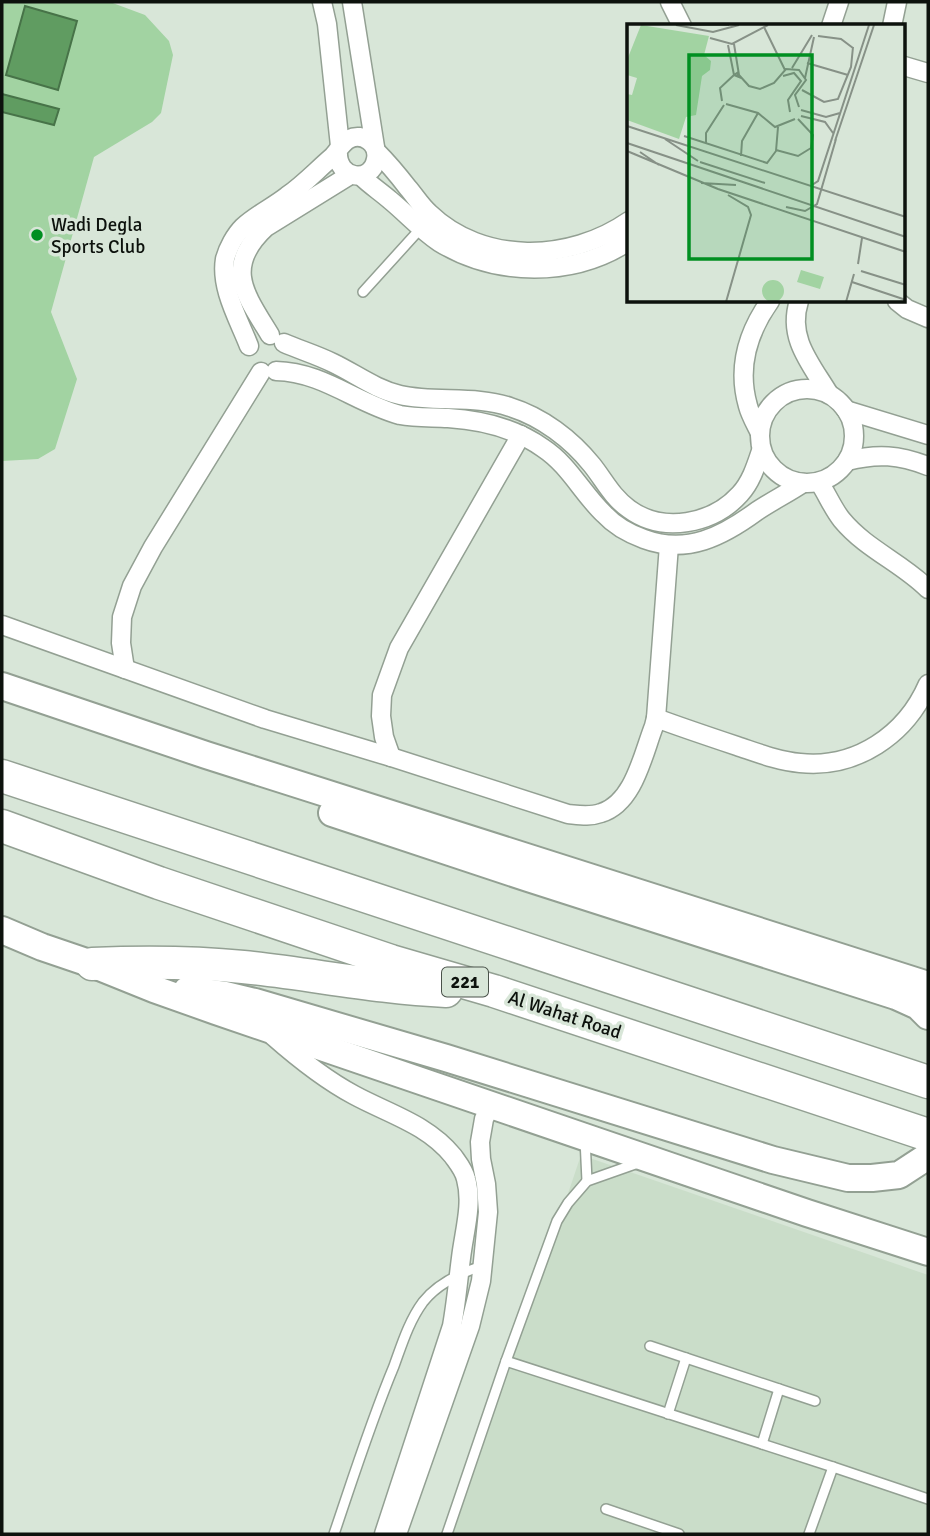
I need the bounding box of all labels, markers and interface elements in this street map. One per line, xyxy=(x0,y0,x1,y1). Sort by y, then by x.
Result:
inset map xyxy=(627,24,906,303)
place label: Wadi Degla Sports Club xyxy=(51,213,145,259)
marker: Wadi Degla Sports Club xyxy=(29,227,45,243)
road number: 221 xyxy=(442,967,488,996)
street label: Al Wahat Road xyxy=(505,985,624,1045)

